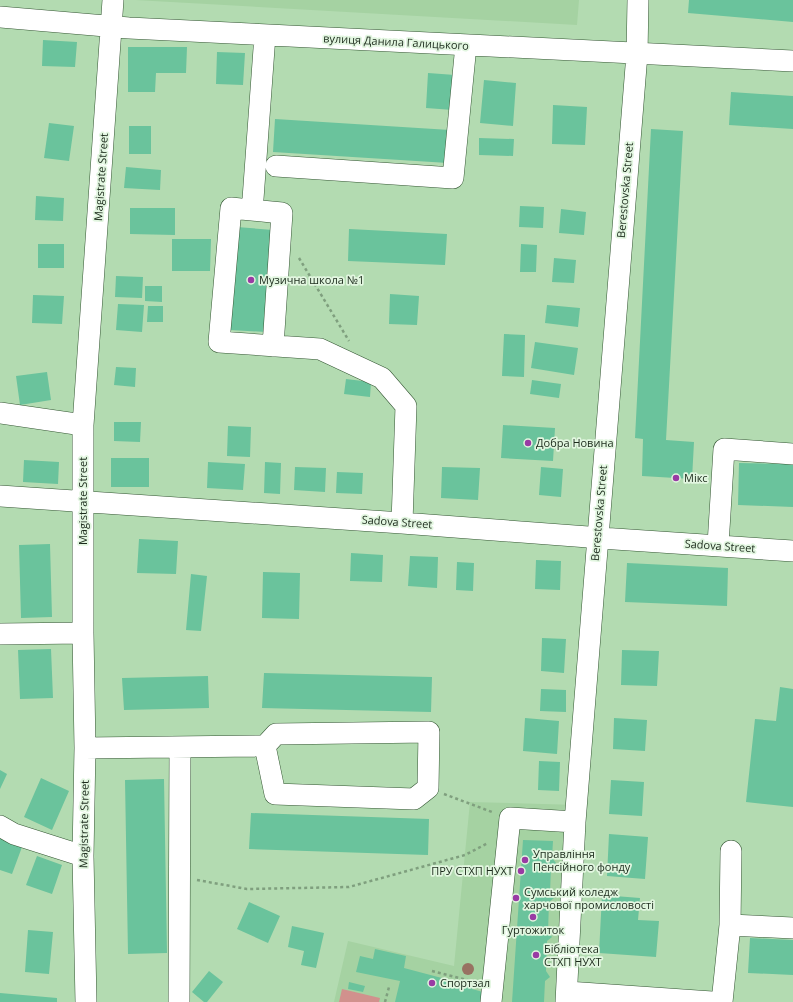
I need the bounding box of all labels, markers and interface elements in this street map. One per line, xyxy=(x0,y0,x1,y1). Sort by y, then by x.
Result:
street label: вулиця Данила Галицького xyxy=(323,30,470,53)
street label: Magistrate Street xyxy=(90,132,111,221)
street label: Berestovska Street xyxy=(613,141,636,238)
place label: Музична школа №1 xyxy=(259,272,364,287)
marker: Музична школа №1 xyxy=(246,275,256,285)
place label: Добра Новина xyxy=(536,435,614,450)
marker: Добра Новина xyxy=(523,438,533,448)
street label: Magistrate Street xyxy=(75,457,90,545)
street label: Berestovska Street xyxy=(587,464,610,561)
place label: Мікс xyxy=(684,470,708,485)
marker: Мікс xyxy=(671,473,681,483)
street label: Sadova Street xyxy=(361,512,433,531)
street label: Sadova Street xyxy=(684,536,756,555)
street label: Magistrate Street xyxy=(75,780,92,868)
place label: Управління Пенсійного фонду xyxy=(533,846,631,874)
marker: Управління Пенсійного фонду xyxy=(520,855,530,865)
place label: ПРУ СТХП НУХТ xyxy=(431,863,513,878)
marker: ПРУ СТХП НУХТ xyxy=(516,866,526,876)
place label: Сумський коледж харчової промисловості xyxy=(524,884,654,912)
marker: Сумський коледж харчової промисловості xyxy=(511,893,521,903)
marker: Гуртожиток xyxy=(528,912,538,922)
place label: Гуртожиток xyxy=(502,922,564,937)
place label: Бібліотека СТХП НУХТ xyxy=(544,941,602,969)
marker: Бібліотека СТХП НУХТ xyxy=(531,950,541,960)
place label: Спортзал xyxy=(440,975,490,990)
marker: Спортзал xyxy=(427,978,437,988)

